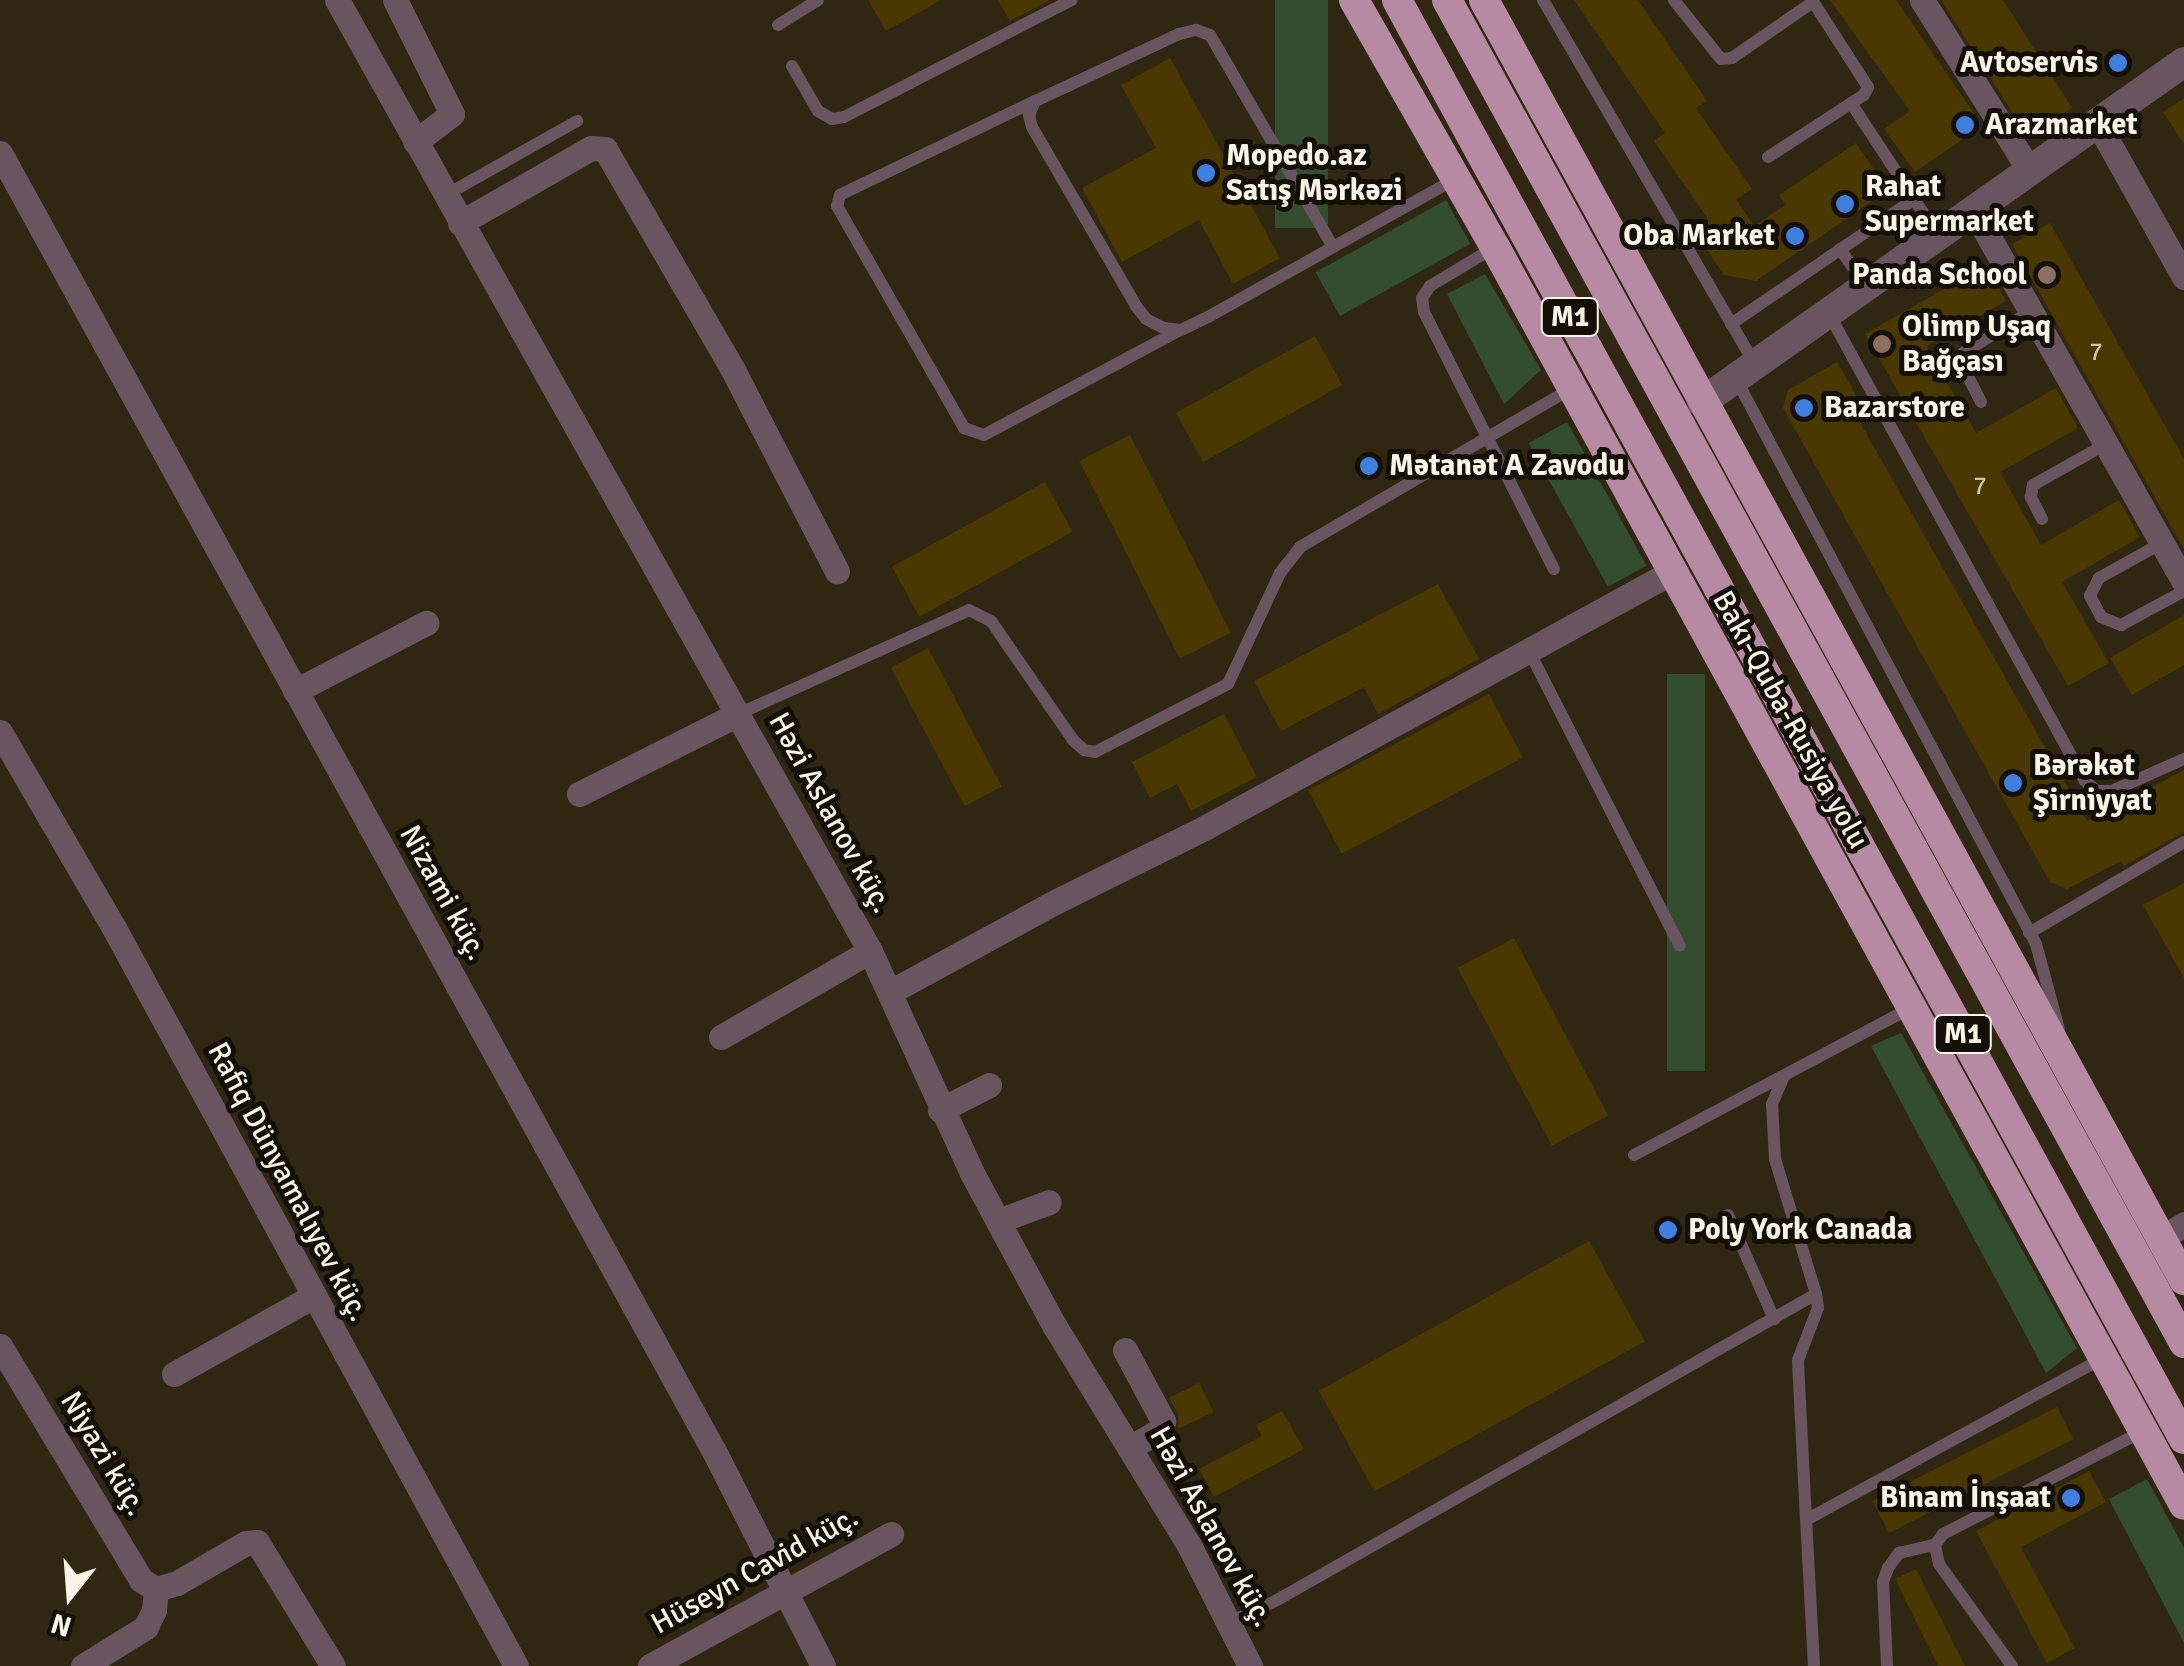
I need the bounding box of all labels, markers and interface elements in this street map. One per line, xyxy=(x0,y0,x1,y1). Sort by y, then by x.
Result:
place label: Avtoservis xyxy=(1960,45,2098,81)
marker: Avtoservis xyxy=(2107,52,2129,74)
place label: Arazmarket xyxy=(1985,107,2138,143)
marker: Arazmarket xyxy=(1954,114,1976,136)
place label: Mopedo.az Satış Mərkəzi xyxy=(1226,138,1403,208)
marker: Mopedo.az Satış Mərkəzi xyxy=(1195,162,1217,184)
place label: Rahat Supermarket xyxy=(1865,169,2034,240)
marker: Rahat Supermarket xyxy=(1834,193,1856,215)
place label: Oba Market xyxy=(1623,218,1775,254)
marker: Oba Market xyxy=(1784,225,1806,247)
place label: Panda School xyxy=(1852,257,2027,293)
marker: Panda School xyxy=(2036,264,2058,286)
road number: M1 xyxy=(1540,294,1600,340)
place label: Olimp Uşaq Bağçası xyxy=(1902,309,2051,380)
marker: Olimp Uşaq Bağçası xyxy=(1871,333,1893,355)
house number: 7 xyxy=(2089,337,2103,367)
place label: Bazarstore xyxy=(1824,390,1965,426)
marker: Bazarstore xyxy=(1793,397,1815,419)
place label: Mətanət A Zavodu xyxy=(1389,448,1625,484)
marker: Mətanət A Zavodu xyxy=(1358,455,1380,477)
house number: 7 xyxy=(1973,471,1987,501)
street label: Bakı-Quba-Rusiya yolu xyxy=(1704,585,1876,855)
street label: Həzi Aslanov küç. xyxy=(760,707,900,919)
place label: Bərəkət Şirniyyat xyxy=(2033,748,2152,818)
marker: Bərəkət Şirniyyat xyxy=(2002,772,2024,794)
street label: Nizami küç. xyxy=(391,819,495,967)
road number: M1 xyxy=(1933,1011,1993,1057)
street label: Rafiq Dünyamalıyev küç. xyxy=(199,1036,377,1328)
place label: Poly York Canada xyxy=(1688,1212,1912,1248)
marker: Poly York Canada xyxy=(1657,1219,1679,1241)
street label: Niyazi küç. xyxy=(52,1386,154,1522)
street label: Həzi Aslanov küç. xyxy=(1141,1421,1281,1633)
place label: Binam İnşaat xyxy=(1880,1480,2051,1516)
marker: Binam İnşaat xyxy=(2060,1487,2082,1509)
street label: Hüseyn Cavid küç. xyxy=(645,1499,865,1643)
north arrow xyxy=(20,1546,120,1646)
text: N xyxy=(47,1606,76,1644)

